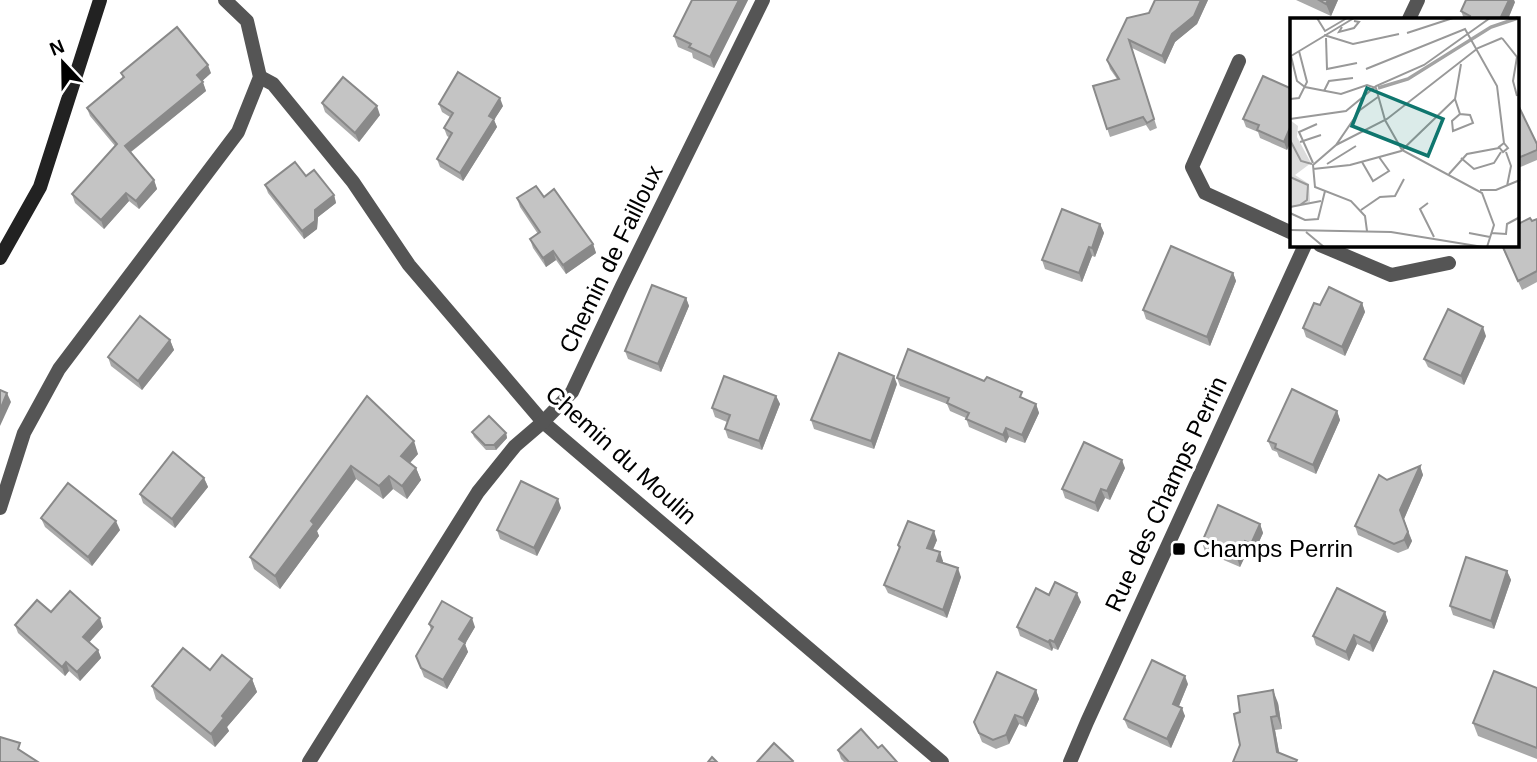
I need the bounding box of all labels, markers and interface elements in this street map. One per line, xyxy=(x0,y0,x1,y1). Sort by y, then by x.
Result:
inset map xyxy=(1290,18,1520,247)
north arrow xyxy=(28,28,98,98)
text: N xyxy=(47,35,67,60)
street label: Chemin de Failloux xyxy=(553,161,668,357)
street label: Rue des Champs Perrin xyxy=(1099,372,1232,616)
street label: Chemin du Moulin xyxy=(540,380,702,529)
place label: Champs Perrin xyxy=(1193,535,1353,562)
marker: Champs Perrin xyxy=(1171,541,1187,557)

